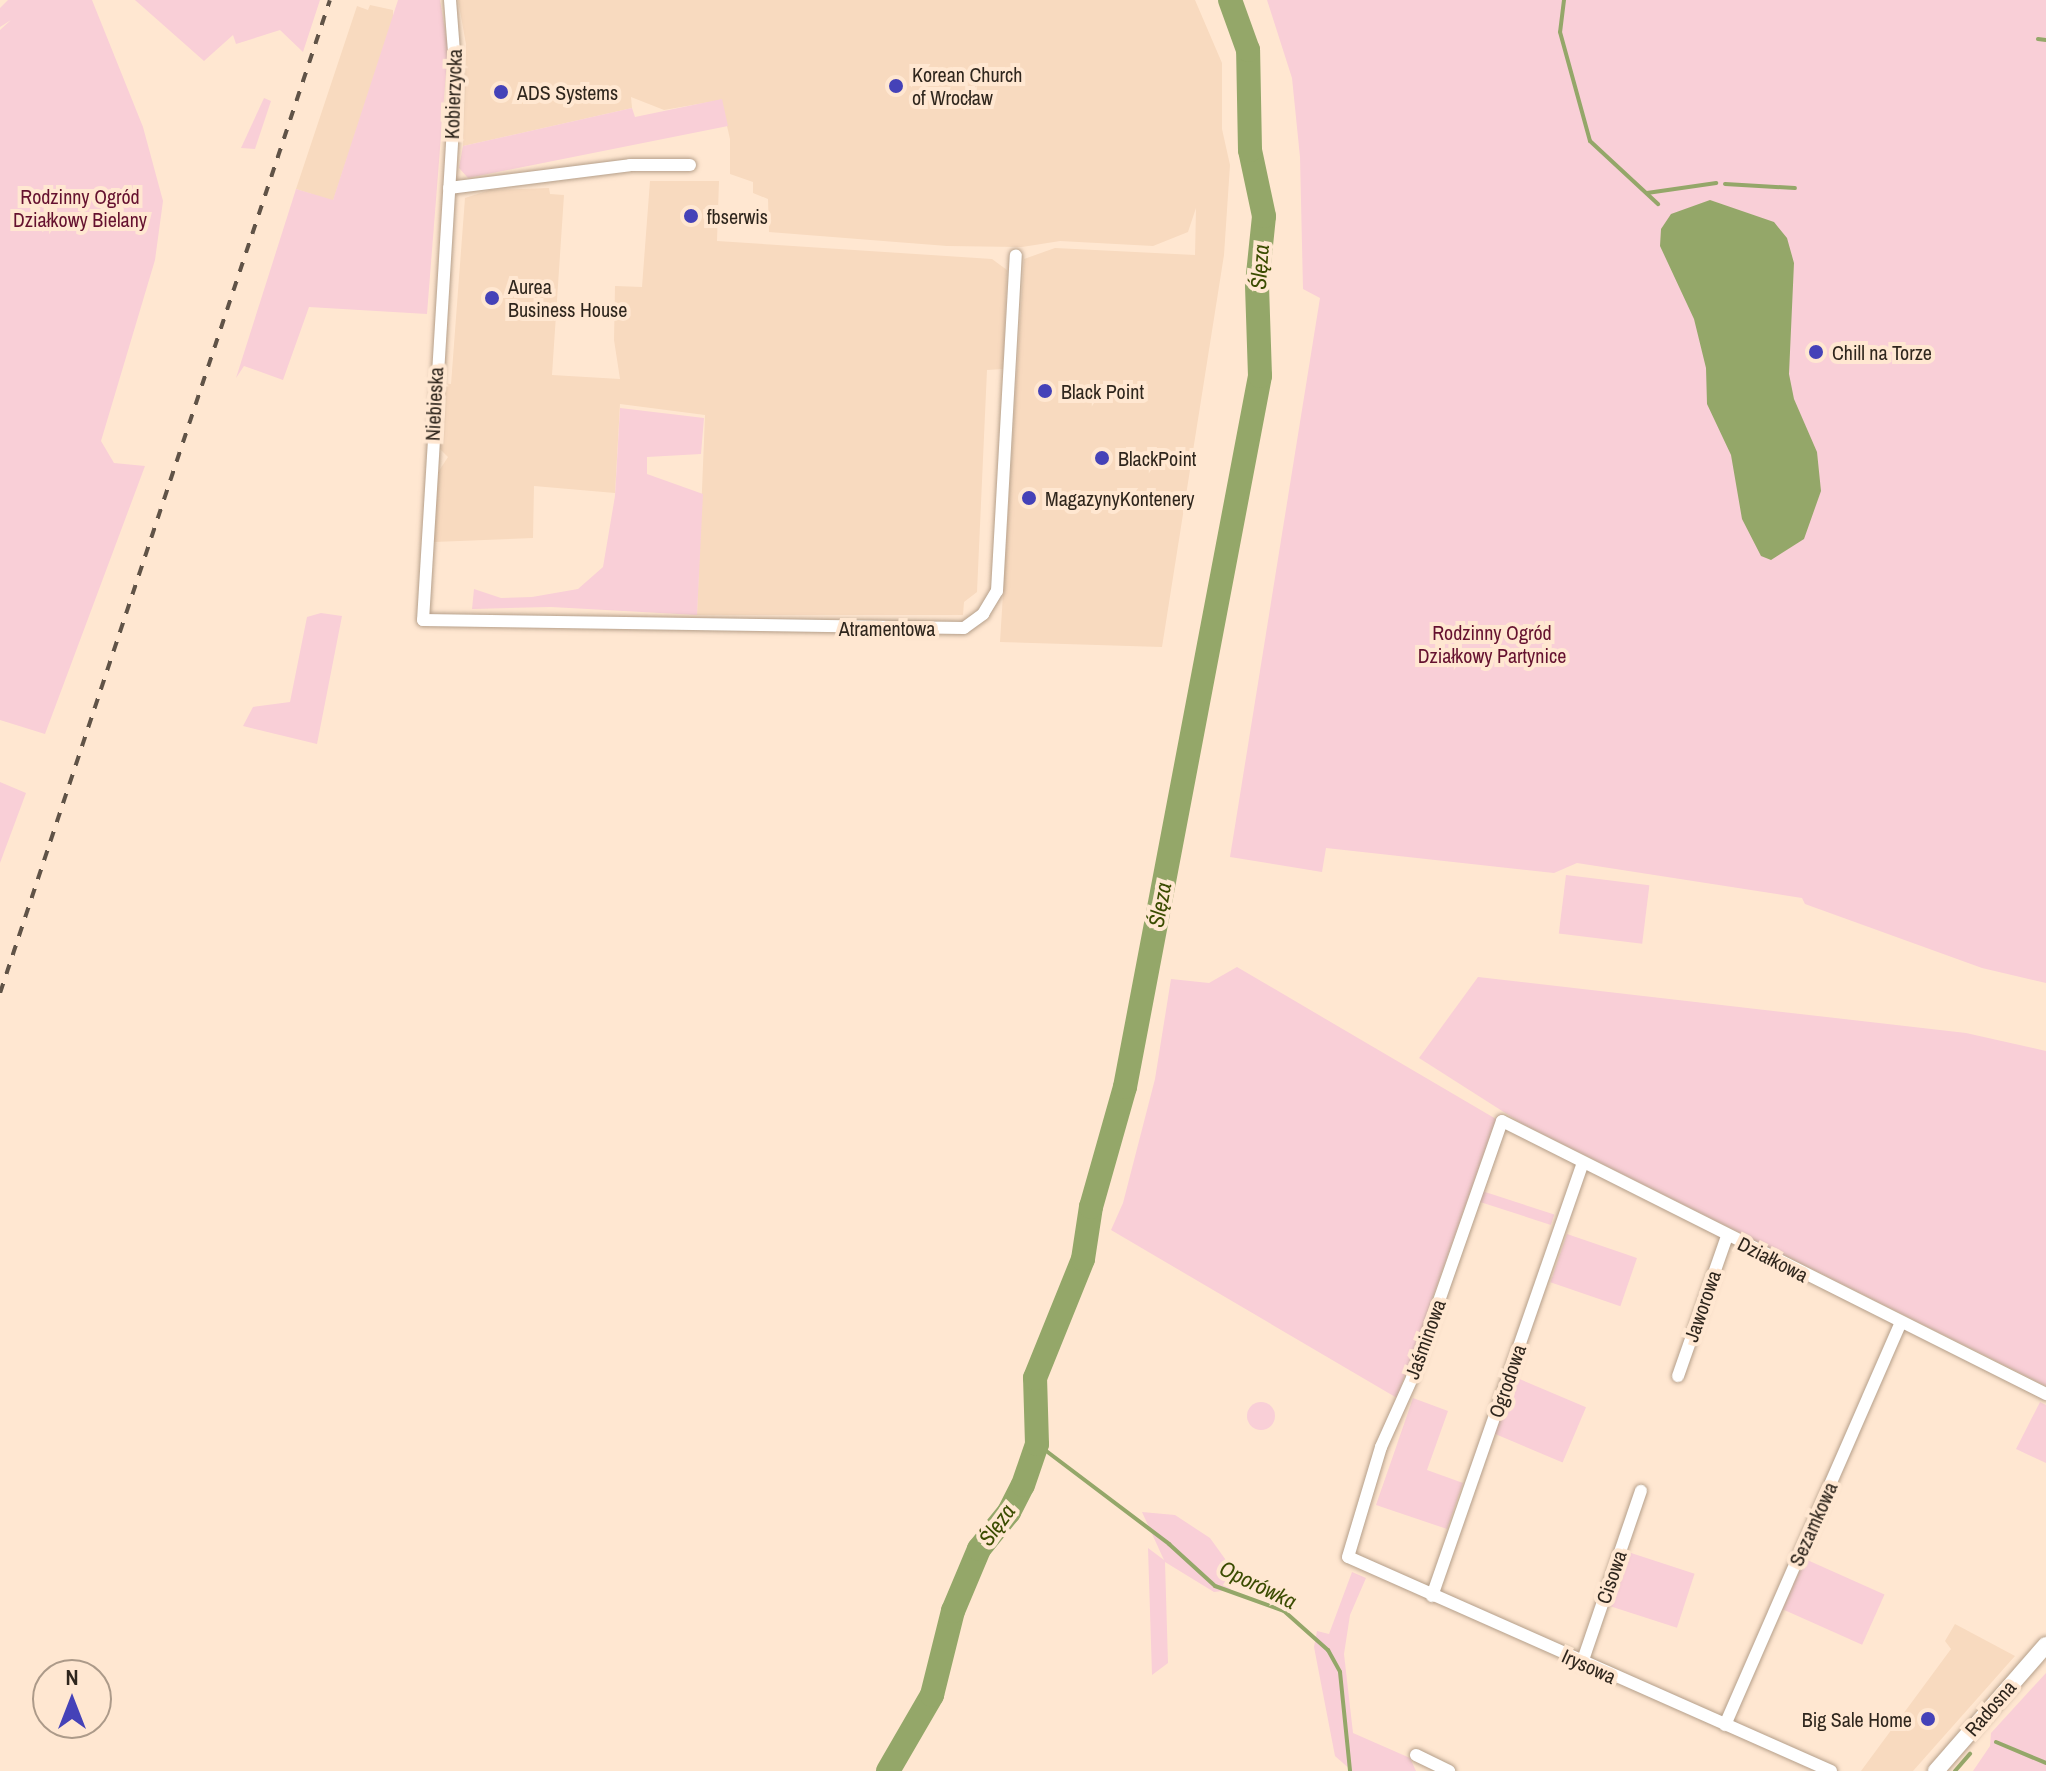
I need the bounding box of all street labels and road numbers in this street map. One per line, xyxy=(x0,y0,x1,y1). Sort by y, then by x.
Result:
street label: Kobierzycka xyxy=(439,48,467,140)
street label: Niebieska xyxy=(420,367,448,441)
street label: Atramentowa xyxy=(839,616,935,640)
street label: Działkowa xyxy=(1734,1231,1812,1287)
street label: Jaworowa xyxy=(1679,1267,1725,1345)
street label: Jaśminowa xyxy=(1400,1296,1450,1382)
street label: Ogrodowa xyxy=(1483,1341,1531,1421)
street label: Sezamkowa xyxy=(1784,1478,1842,1570)
street label: Cisowa xyxy=(1591,1547,1631,1607)
street label: Irysowa xyxy=(1558,1644,1620,1688)
street label: Radosna xyxy=(1959,1675,2021,1741)

